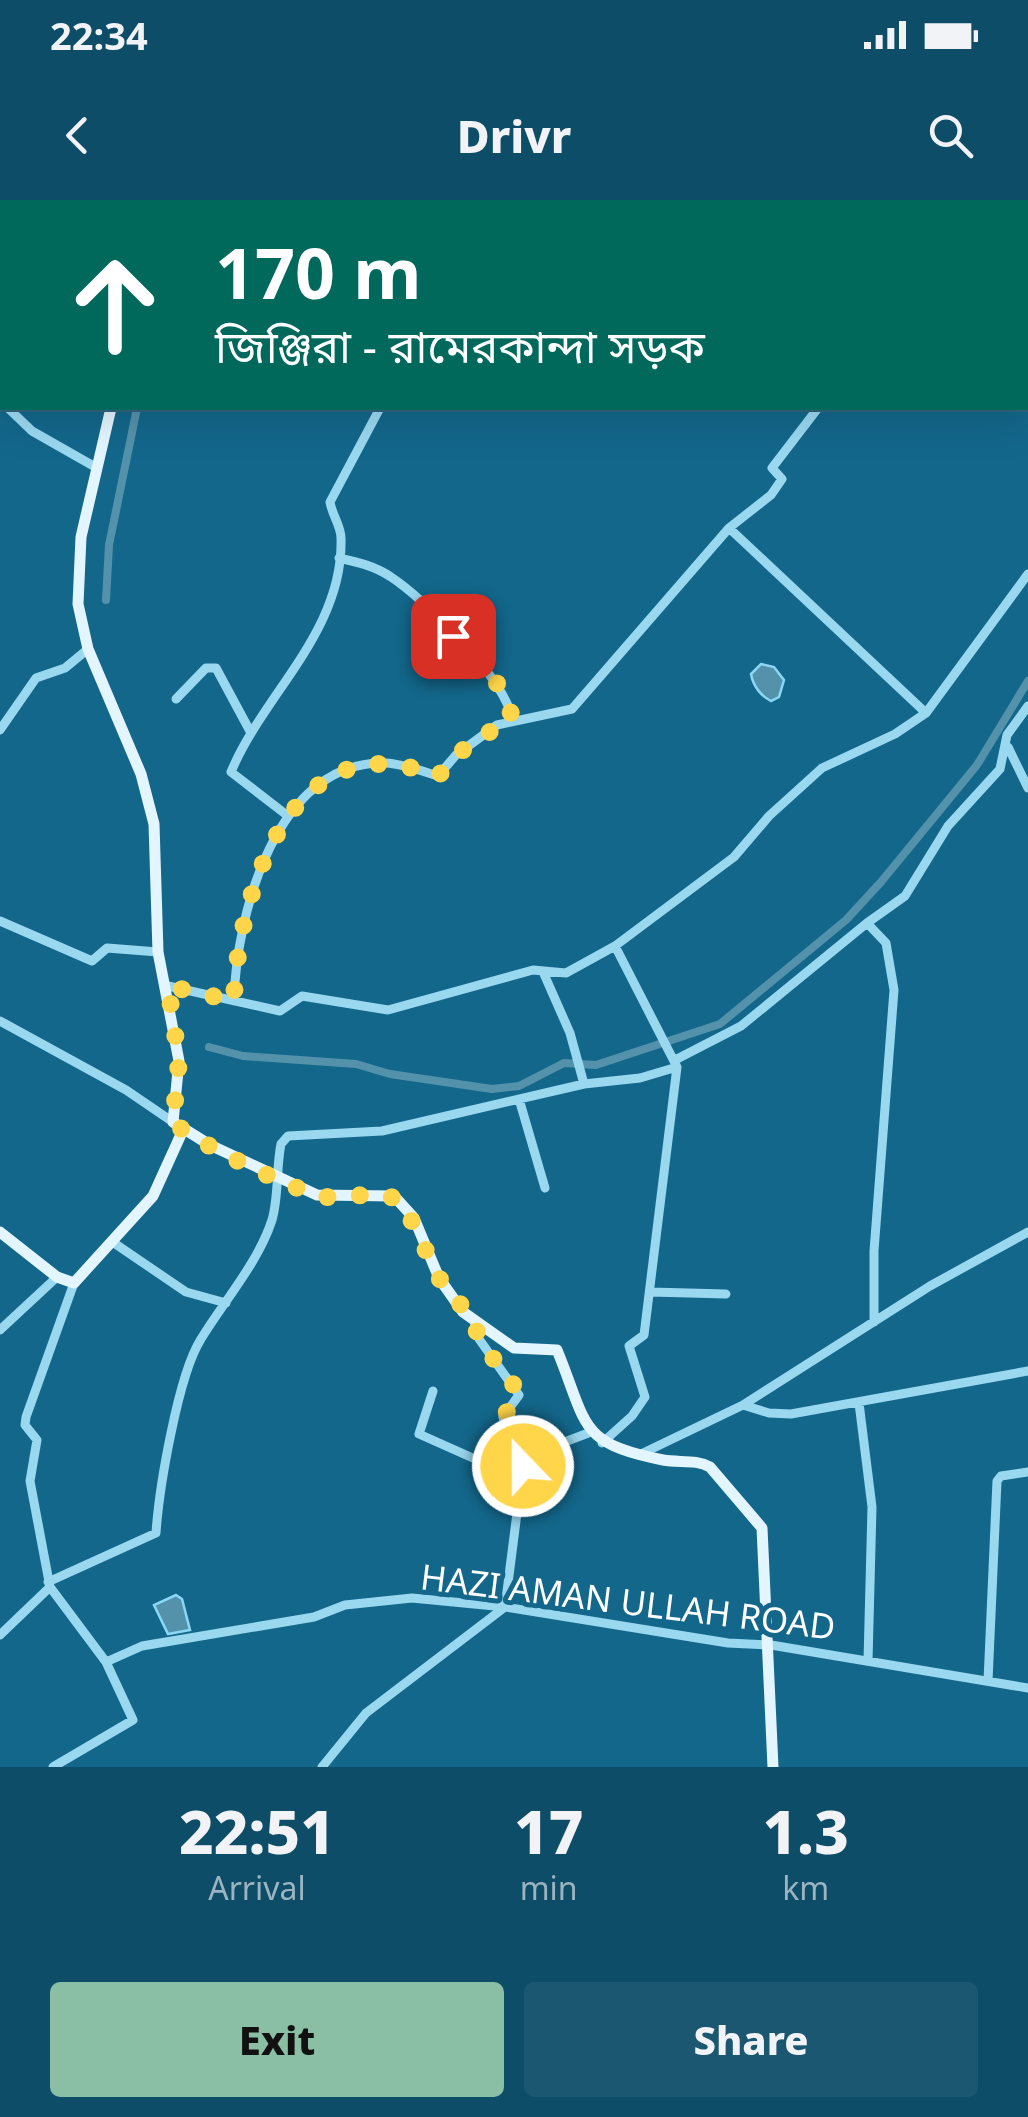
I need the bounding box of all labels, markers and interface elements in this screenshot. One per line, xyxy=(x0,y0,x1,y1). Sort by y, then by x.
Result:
text: 22:34 xyxy=(50,9,148,61)
text: Drivr xyxy=(457,105,571,166)
icon: back xyxy=(50,108,105,163)
icon: search xyxy=(923,108,978,163)
text: 170 m xyxy=(215,224,422,320)
icon: ahead xyxy=(50,240,180,370)
text: জিঞ্জিরা - রামেরকান্দা সড়ক xyxy=(215,315,705,376)
pin xyxy=(411,594,496,679)
icon: arrive xyxy=(426,609,481,664)
position arrow xyxy=(471,1414,575,1518)
street label: HAZI AMAN ULLAH ROAD xyxy=(418,1552,838,1650)
text: 22:51 xyxy=(179,1790,335,1872)
text: 17 xyxy=(514,1790,583,1872)
text: 1.3 xyxy=(762,1790,849,1872)
text: Arrival xyxy=(208,1866,306,1909)
text: min xyxy=(520,1866,578,1909)
text: km xyxy=(782,1866,829,1909)
button: Exit xyxy=(50,1982,504,2097)
button: Share xyxy=(524,1982,978,2097)

